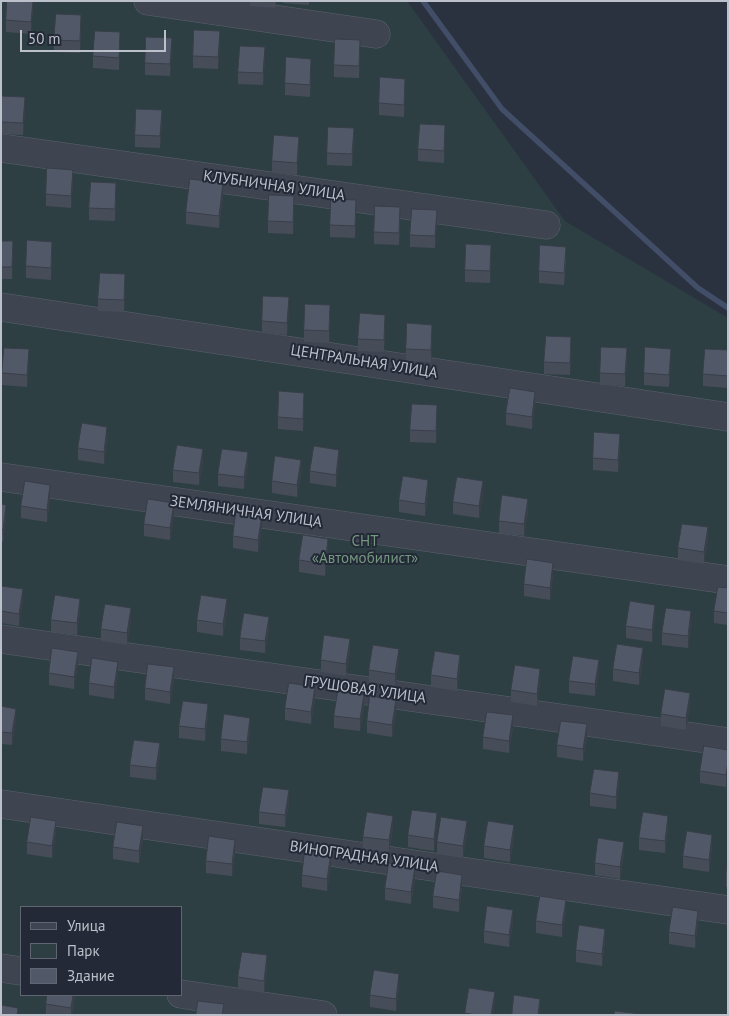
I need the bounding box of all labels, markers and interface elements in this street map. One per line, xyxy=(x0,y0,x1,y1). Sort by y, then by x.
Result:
scale bar xyxy=(22,20,169,52)
text: 50 m xyxy=(28,29,61,48)
street label: КЛУБНИЧНАЯ УЛИЦА xyxy=(202,167,346,205)
street label: ЦЕНТРАЛЬНАЯ УЛИЦА xyxy=(289,341,439,383)
street label: ЗЕМЛЯНИЧНАЯ УЛИЦА xyxy=(169,492,323,532)
park label: СНТ «Автомобилист» xyxy=(312,533,418,568)
street label: ГРУШОВАЯ УЛИЦА xyxy=(303,673,427,707)
street label: ВИНОГРАДНАЯ УЛИЦА xyxy=(288,838,440,876)
legend xyxy=(20,906,182,996)
text: Улица xyxy=(67,916,105,935)
text: Парк xyxy=(67,941,100,960)
text: Здание xyxy=(67,966,115,985)

